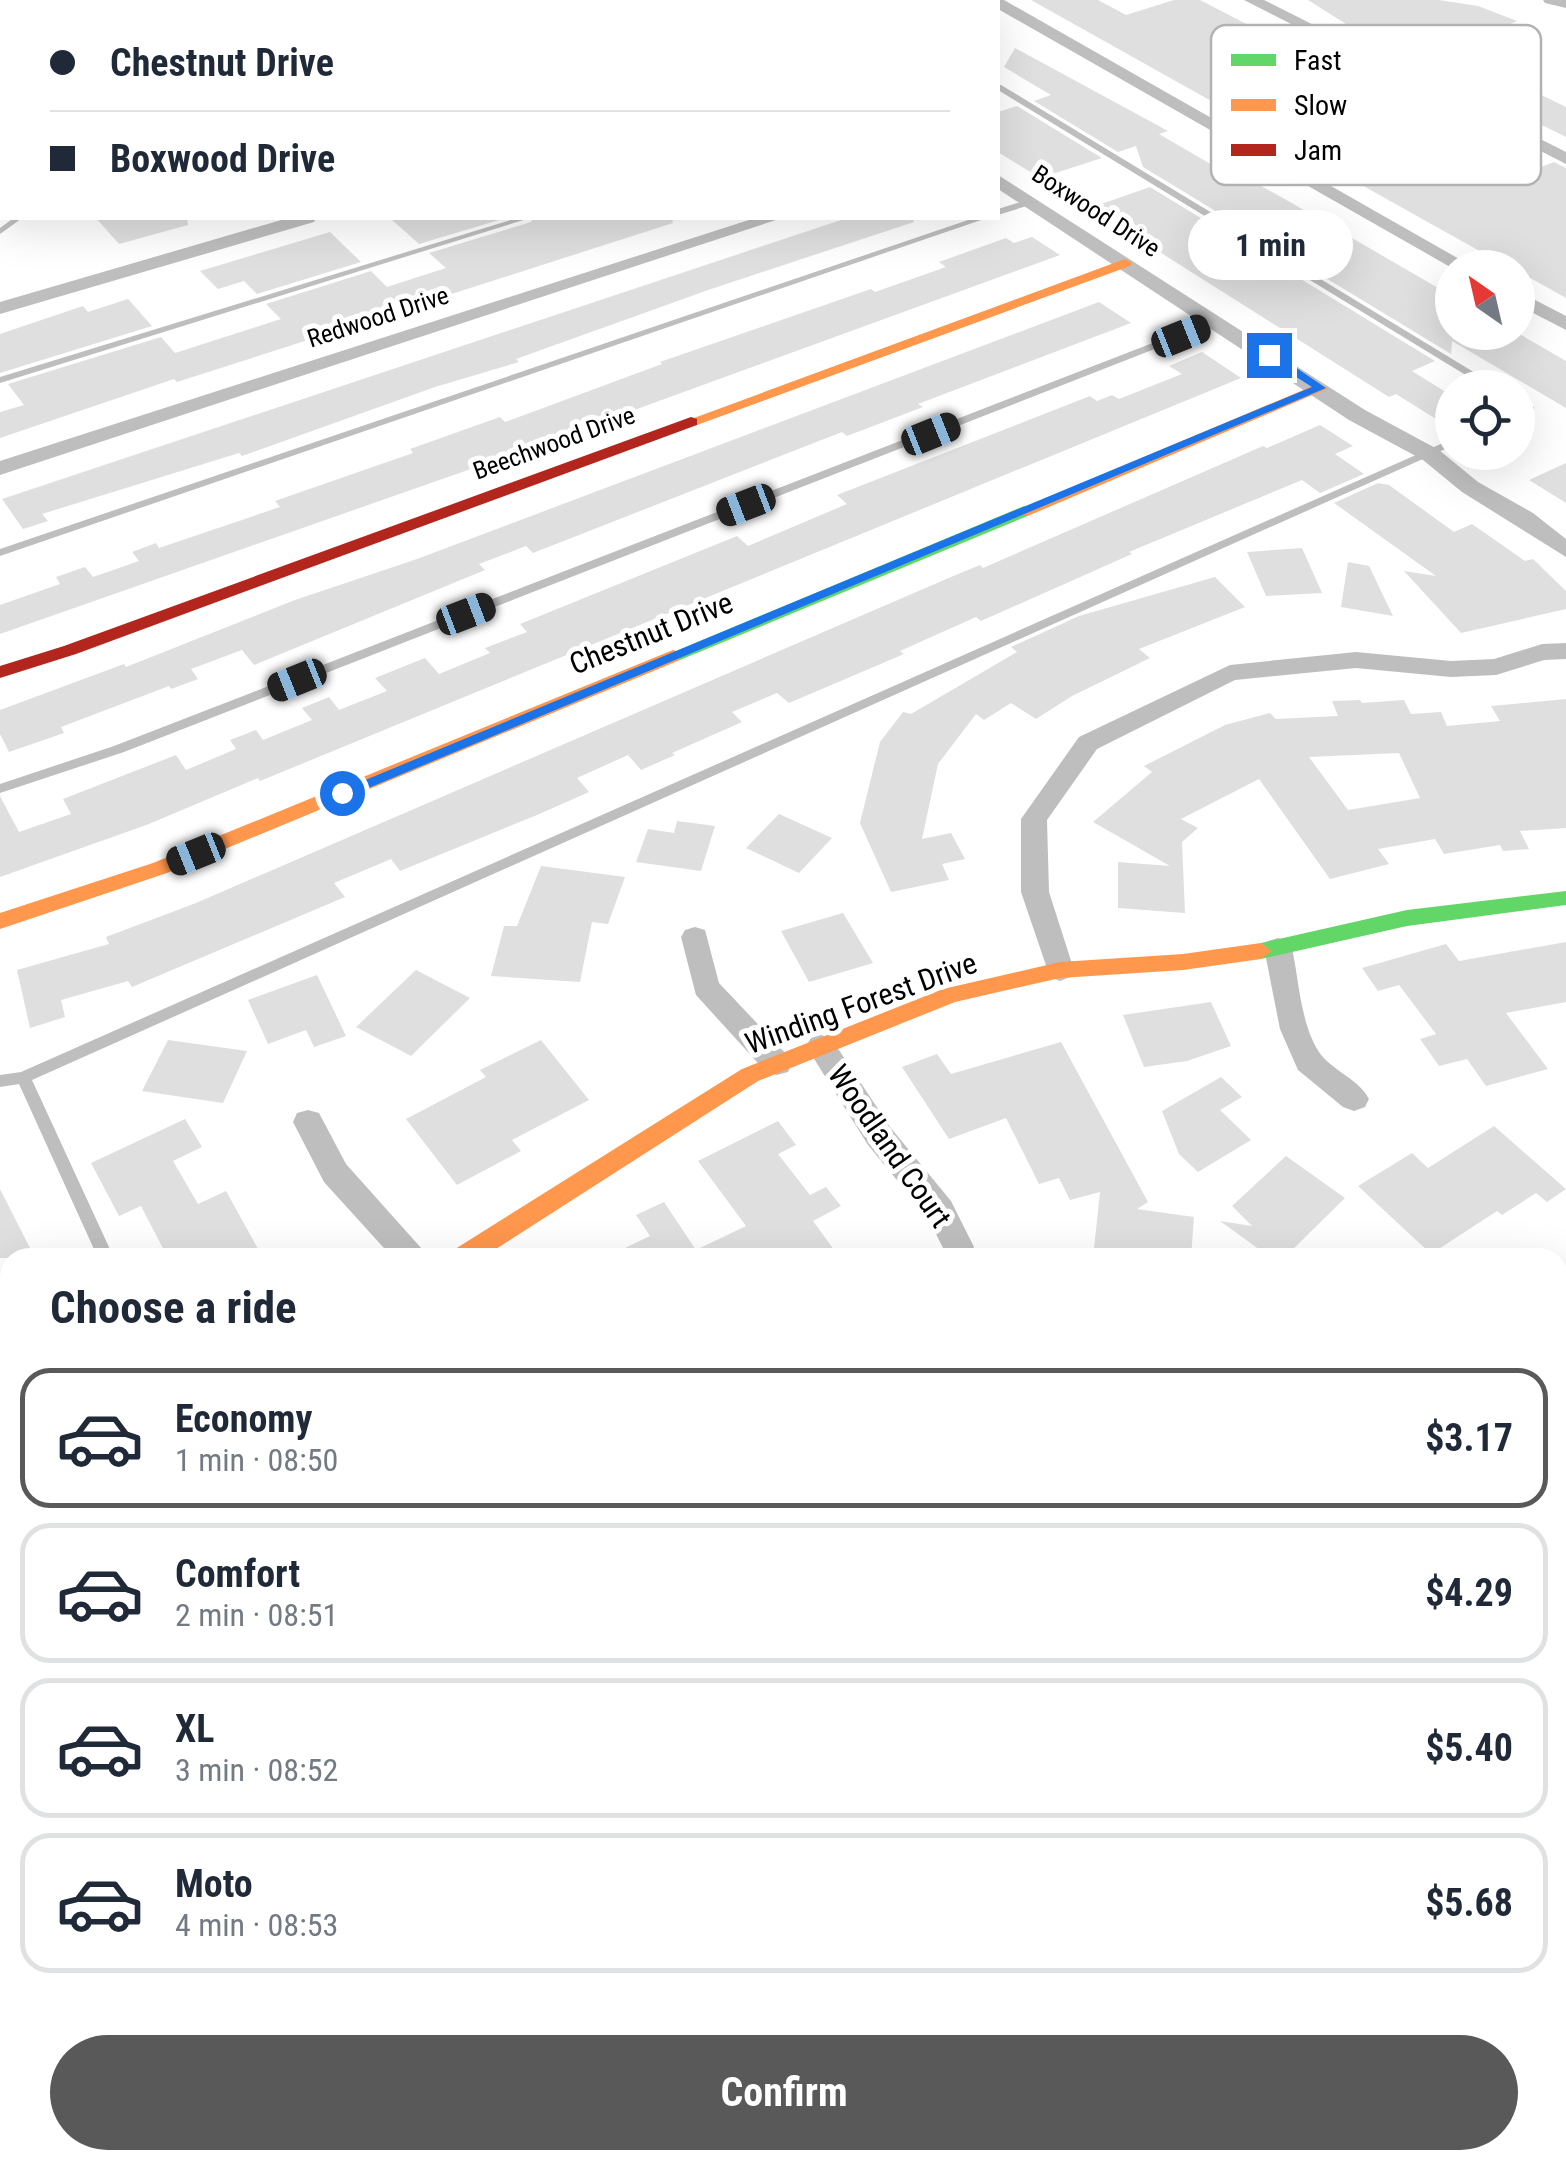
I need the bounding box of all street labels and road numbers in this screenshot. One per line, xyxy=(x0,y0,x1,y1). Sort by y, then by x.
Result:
street label: Boxwood Drive xyxy=(1027,159,1165,263)
street label: Redwood Drive xyxy=(304,281,452,353)
street label: Beechwood Drive xyxy=(469,400,639,486)
street label: Chestnut Drive xyxy=(564,584,738,682)
street label: Winding Forest Drive xyxy=(741,945,981,1061)
street label: Woodland Court xyxy=(821,1058,959,1234)

